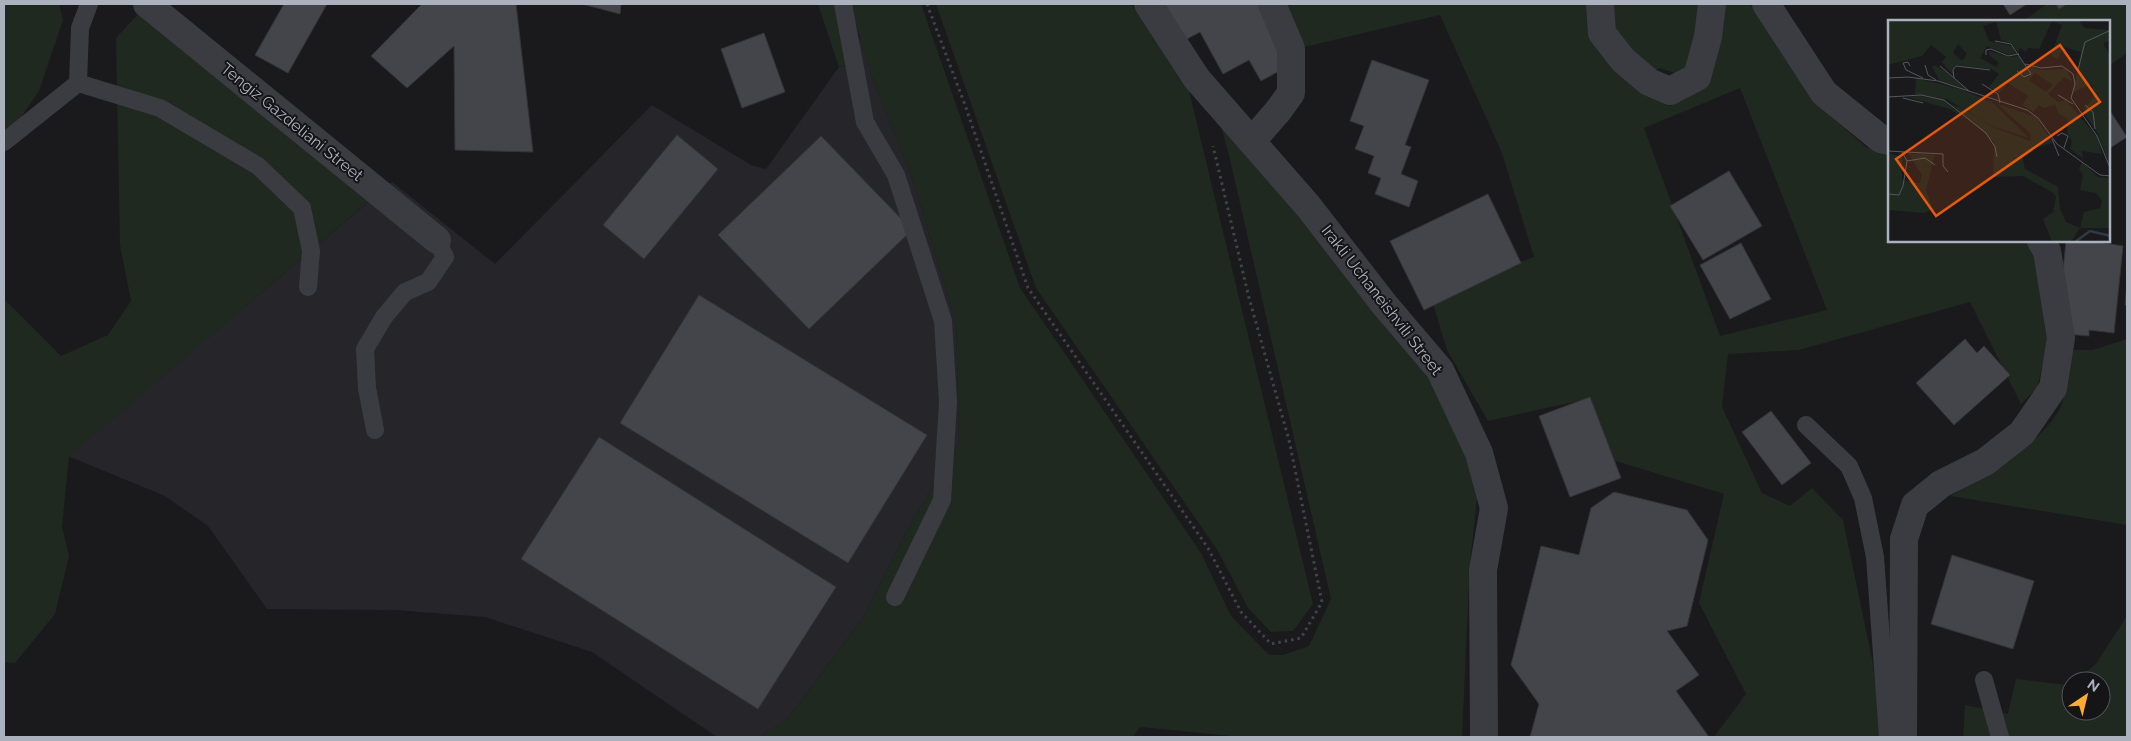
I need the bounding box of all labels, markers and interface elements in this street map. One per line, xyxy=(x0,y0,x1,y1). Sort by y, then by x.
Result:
inset map xyxy=(1888,20,2111,242)
street label: Tengiz Gazdeliani Street xyxy=(217,59,367,185)
street label: Irakli Uchaneishvili Street xyxy=(1318,221,1447,379)
north arrow xyxy=(2061,671,2111,721)
text: N xyxy=(2084,676,2102,695)

